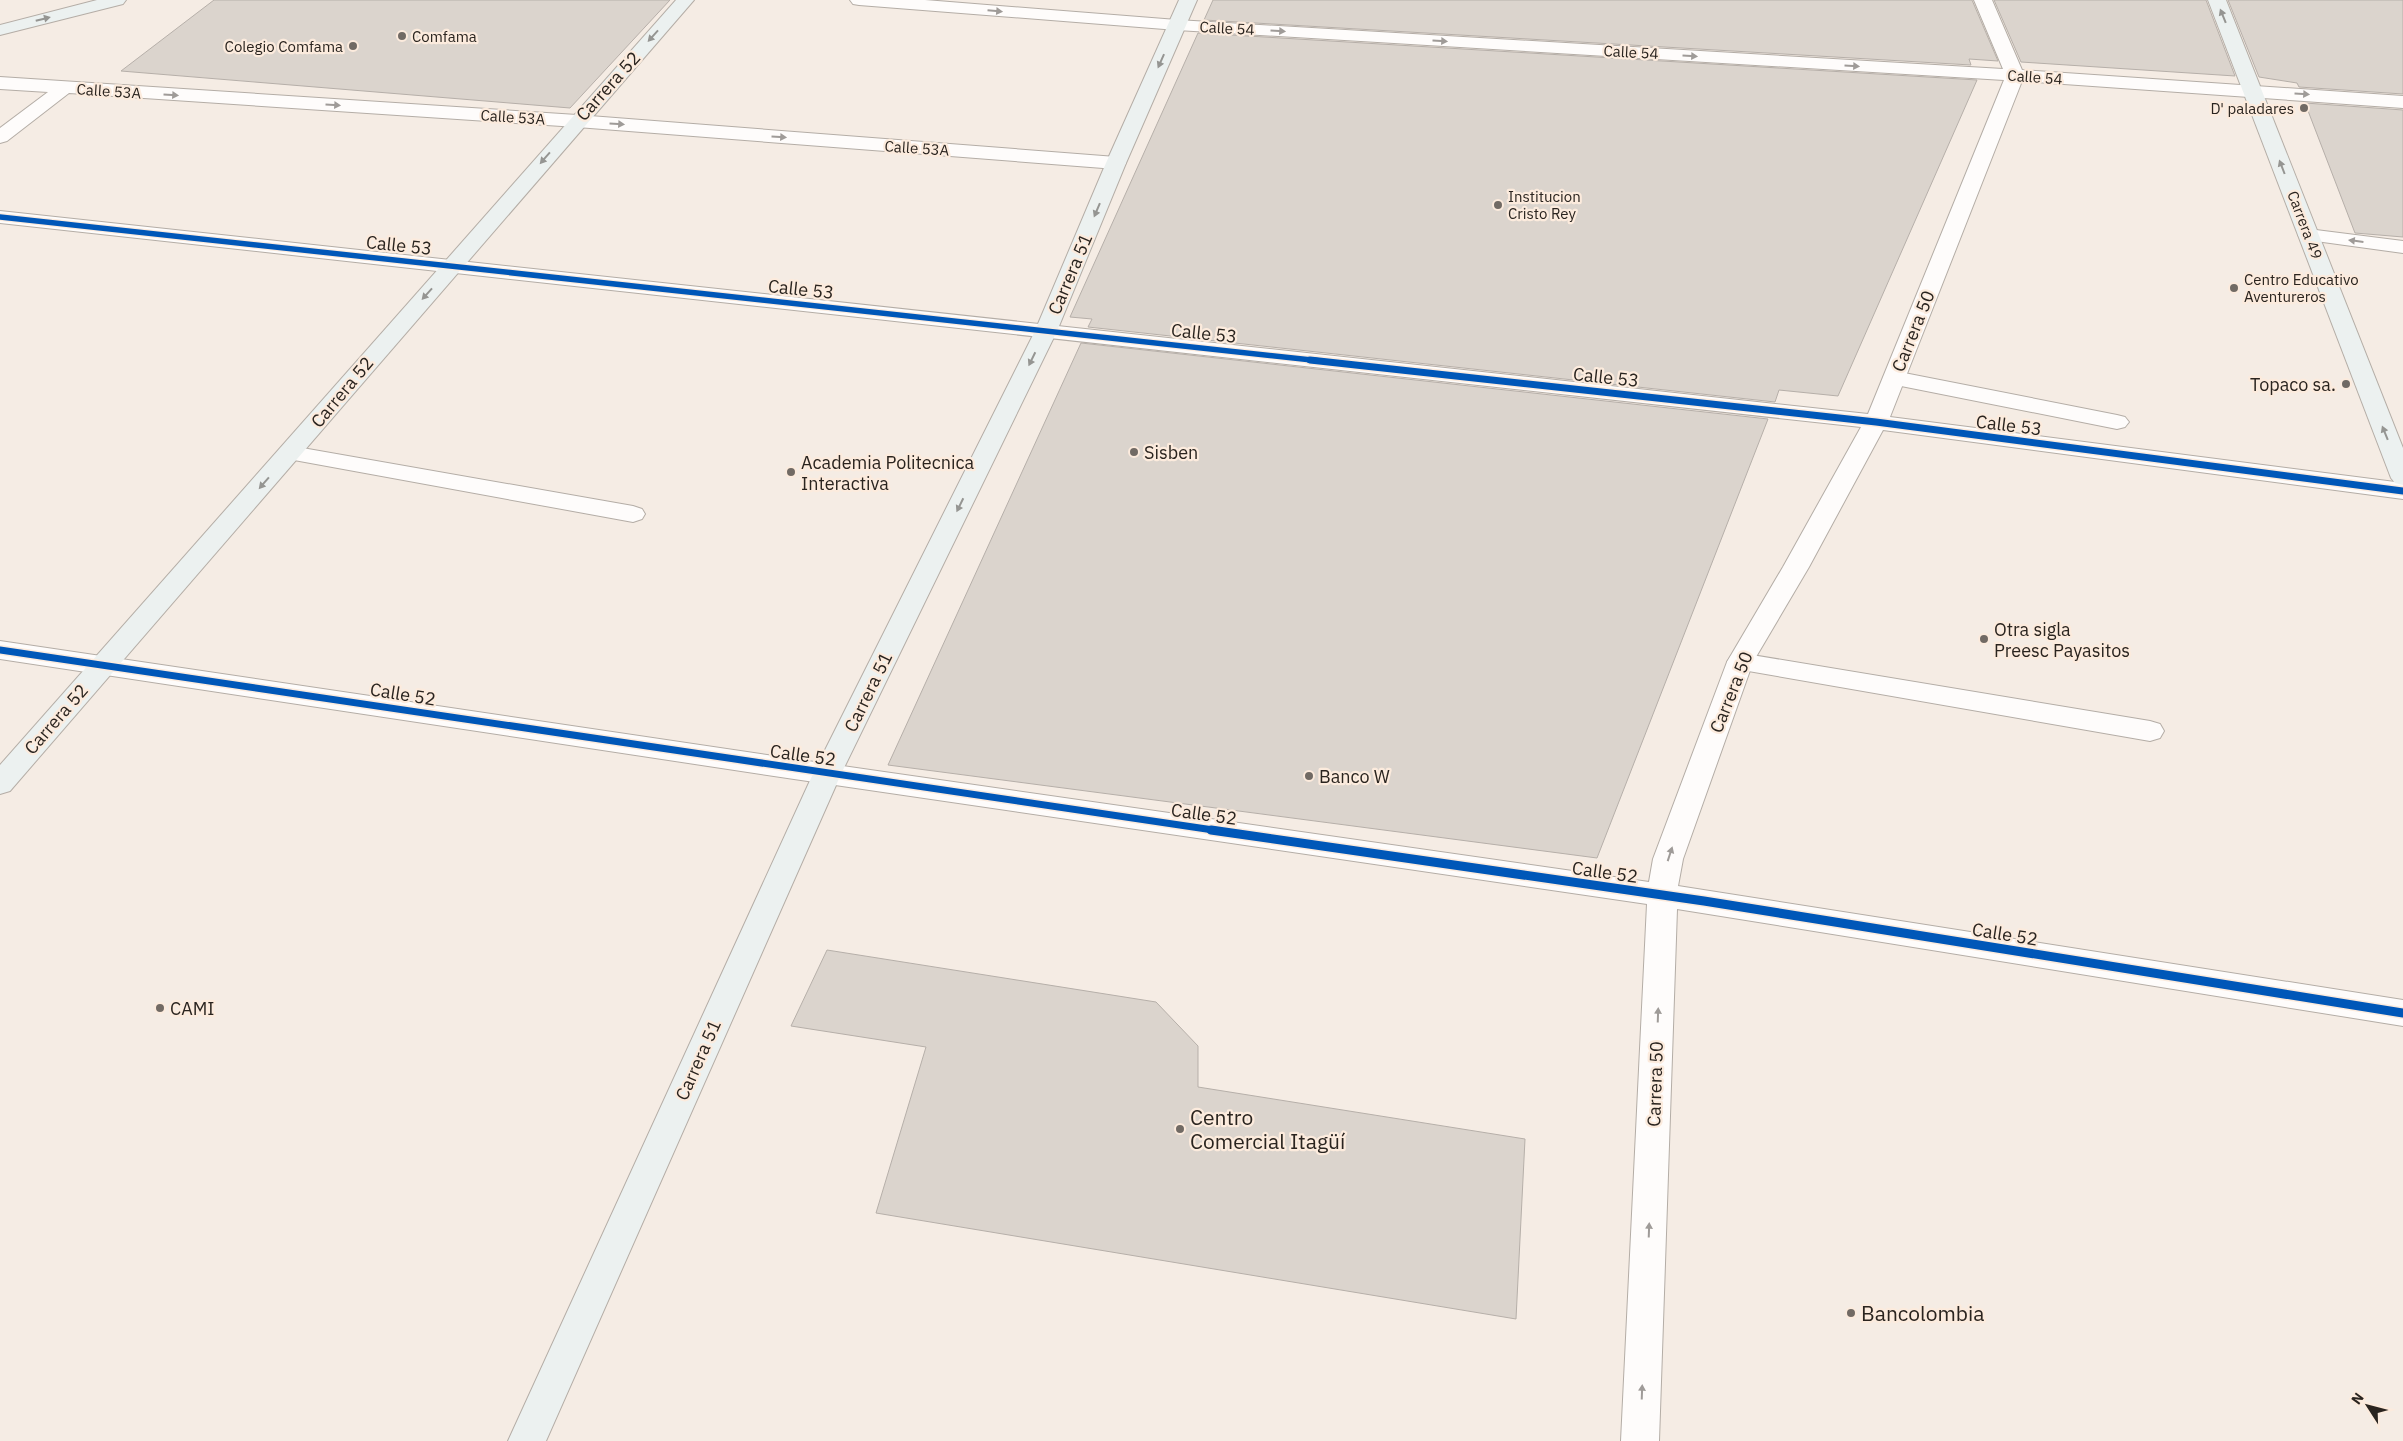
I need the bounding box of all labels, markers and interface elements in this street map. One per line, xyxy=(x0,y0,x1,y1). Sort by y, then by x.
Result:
one-way arrow xyxy=(987,7,1003,15)
one-way arrow xyxy=(2219,9,2227,23)
one-way arrow xyxy=(35,15,50,23)
street label: Calle 54 xyxy=(1199,17,1255,39)
place label: Comfama xyxy=(412,27,477,46)
one-way arrow xyxy=(1270,28,1286,36)
marker: Comfama xyxy=(396,30,408,42)
one-way arrow xyxy=(647,30,659,42)
place label: Colegio Comfama xyxy=(225,37,343,56)
one-way arrow xyxy=(1432,37,1448,45)
marker: Colegio Comfama xyxy=(347,40,359,52)
street label: Calle 54 xyxy=(1603,41,1659,63)
street label: Carrera 52 xyxy=(571,46,645,126)
one-way arrow xyxy=(1682,52,1698,60)
one-way arrow xyxy=(1157,54,1165,68)
one-way arrow xyxy=(1844,62,1860,70)
street label: Calle 54 xyxy=(2007,66,2063,88)
street label: Calle 53A xyxy=(76,79,142,103)
one-way arrow xyxy=(2294,90,2310,98)
one-way arrow xyxy=(163,91,179,99)
place label: D' paladares xyxy=(2210,99,2294,118)
one-way arrow xyxy=(325,102,341,110)
marker: D' paladares xyxy=(2298,102,2310,114)
street label: Calle 53A xyxy=(480,105,546,129)
one-way arrow xyxy=(610,121,626,129)
one-way arrow xyxy=(772,133,788,141)
street label: Calle 53A xyxy=(884,136,950,160)
one-way arrow xyxy=(540,152,551,165)
one-way arrow xyxy=(2278,159,2286,174)
place label: Institucion Cristo Rey xyxy=(1508,187,1581,223)
street label: Carrera 49 xyxy=(2283,188,2327,262)
marker: Institucion Cristo Rey xyxy=(1492,199,1504,211)
one-way arrow xyxy=(1092,203,1100,217)
street label: Calle 53 xyxy=(365,230,433,260)
street label: Carrera 51 xyxy=(1043,230,1097,318)
one-way arrow xyxy=(2347,237,2363,245)
place label: Centro Educativo Aventureros xyxy=(2244,270,2359,306)
street label: Calle 53 xyxy=(767,274,835,304)
marker: Centro Educativo Aventureros xyxy=(2228,282,2240,294)
street label: Carrera 50 xyxy=(1886,287,1940,375)
one-way arrow xyxy=(422,288,433,300)
street label: Calle 53 xyxy=(1170,318,1238,348)
street label: Carrera 52 xyxy=(306,352,378,432)
one-way arrow xyxy=(1028,352,1036,366)
street label: Calle 53 xyxy=(1572,362,1640,392)
place label: Topaco sa. xyxy=(2250,373,2336,396)
marker: Topaco sa. xyxy=(2340,378,2352,390)
street label: Calle 53 xyxy=(1975,410,2043,440)
one-way arrow xyxy=(2381,425,2389,440)
place label: Sisben xyxy=(1144,441,1198,464)
marker: Sisben xyxy=(1128,446,1140,458)
place label: Academia Politecnica Interactiva xyxy=(801,451,975,495)
marker: Academia Politecnica Interactiva xyxy=(785,466,797,478)
one-way arrow xyxy=(258,477,270,489)
one-way arrow xyxy=(956,498,964,512)
place label: Otra sigla Preesc Payasitos xyxy=(1994,618,2130,662)
marker: Otra sigla Preesc Payasitos xyxy=(1978,633,1990,645)
street label: Carrera 51 xyxy=(839,648,897,736)
street label: Carrera 50 xyxy=(1704,648,1758,736)
street label: Calle 52 xyxy=(368,677,438,711)
street label: Carrera 52 xyxy=(19,679,93,759)
street label: Calle 52 xyxy=(769,739,837,771)
place label: Banco W xyxy=(1319,765,1390,788)
marker: Banco W xyxy=(1303,770,1315,782)
street label: Calle 52 xyxy=(1170,798,1238,830)
one-way arrow xyxy=(1667,846,1674,861)
street label: Calle 52 xyxy=(1571,856,1639,888)
street label: Calle 52 xyxy=(1970,917,2040,951)
place label: CAMI xyxy=(170,997,215,1020)
marker: CAMI xyxy=(154,1002,166,1014)
one-way arrow xyxy=(1654,1007,1662,1023)
street label: Carrera 51 xyxy=(670,1016,726,1104)
street label: Carrera 50 xyxy=(1642,1041,1668,1127)
place label: Centro Comercial Itagüí xyxy=(1190,1103,1345,1155)
marker: Centro Comercial Itagüí xyxy=(1174,1123,1186,1135)
one-way arrow xyxy=(1645,1222,1653,1238)
place label: Bancolombia xyxy=(1861,1299,1985,1327)
marker: Bancolombia xyxy=(1845,1307,1857,1319)
north arrow xyxy=(2343,1381,2393,1431)
one-way arrow xyxy=(1639,1384,1647,1400)
text: N xyxy=(2347,1389,2368,1408)

